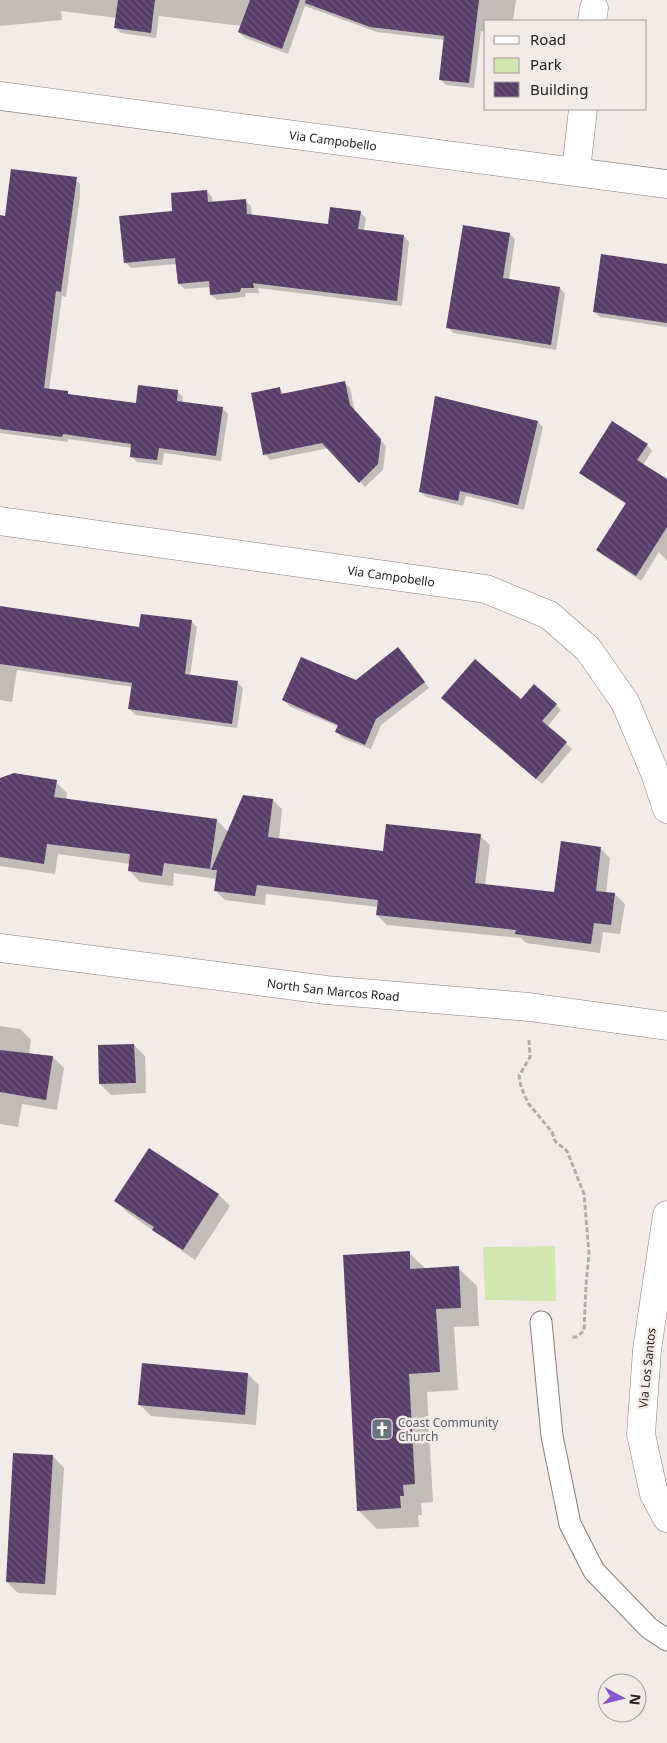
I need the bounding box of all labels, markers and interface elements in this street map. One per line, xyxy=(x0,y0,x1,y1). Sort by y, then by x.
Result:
legend xyxy=(484,20,647,110)
text: Road xyxy=(530,29,566,49)
text: Park xyxy=(530,54,562,74)
text: Building xyxy=(530,79,588,99)
street label: Via Campobello xyxy=(288,126,378,154)
street label: Via Campobello xyxy=(346,561,436,590)
street label: North San Marcos Road xyxy=(266,974,400,1005)
street label: Via Los Santos xyxy=(634,1327,660,1409)
place label: Coast Community Church xyxy=(398,1414,499,1445)
church icon: Coast Community Church xyxy=(370,1417,394,1441)
north arrow xyxy=(597,1673,647,1723)
text: N xyxy=(625,1693,646,1706)

